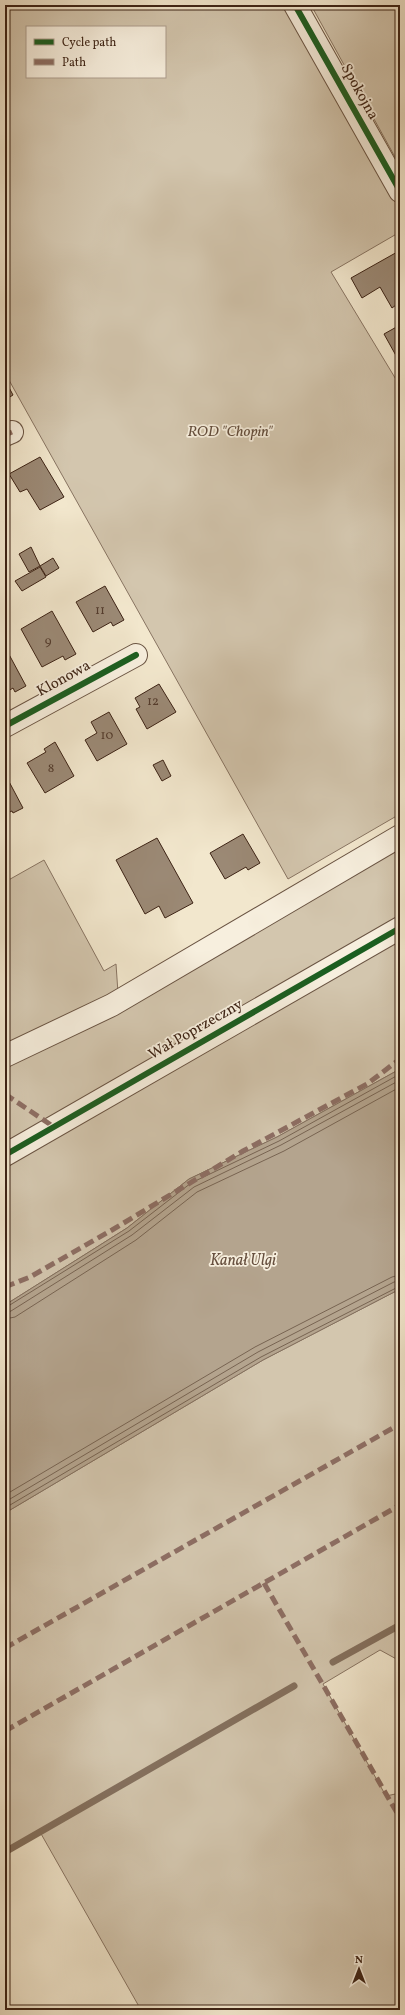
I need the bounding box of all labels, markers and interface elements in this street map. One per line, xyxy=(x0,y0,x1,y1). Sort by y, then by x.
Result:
legend xyxy=(26,26,166,78)
text: Cycle path xyxy=(62,35,117,51)
text: Path xyxy=(62,55,86,71)
street label: Spokojna xyxy=(335,60,383,124)
park label: ROD "Chopin" xyxy=(187,422,274,443)
house number: 11 xyxy=(95,602,105,620)
house number: 9 xyxy=(45,633,52,651)
street label: Klonowa xyxy=(33,656,95,702)
house number: 12 xyxy=(147,693,159,711)
house number: 10 xyxy=(101,727,114,745)
house number: 8 xyxy=(48,760,54,778)
street label: Wał Poprzeczny xyxy=(145,995,247,1065)
water label: Kanał Ulgi xyxy=(210,1250,277,1272)
north arrow xyxy=(339,1949,379,1989)
text: N xyxy=(355,1953,363,1968)

